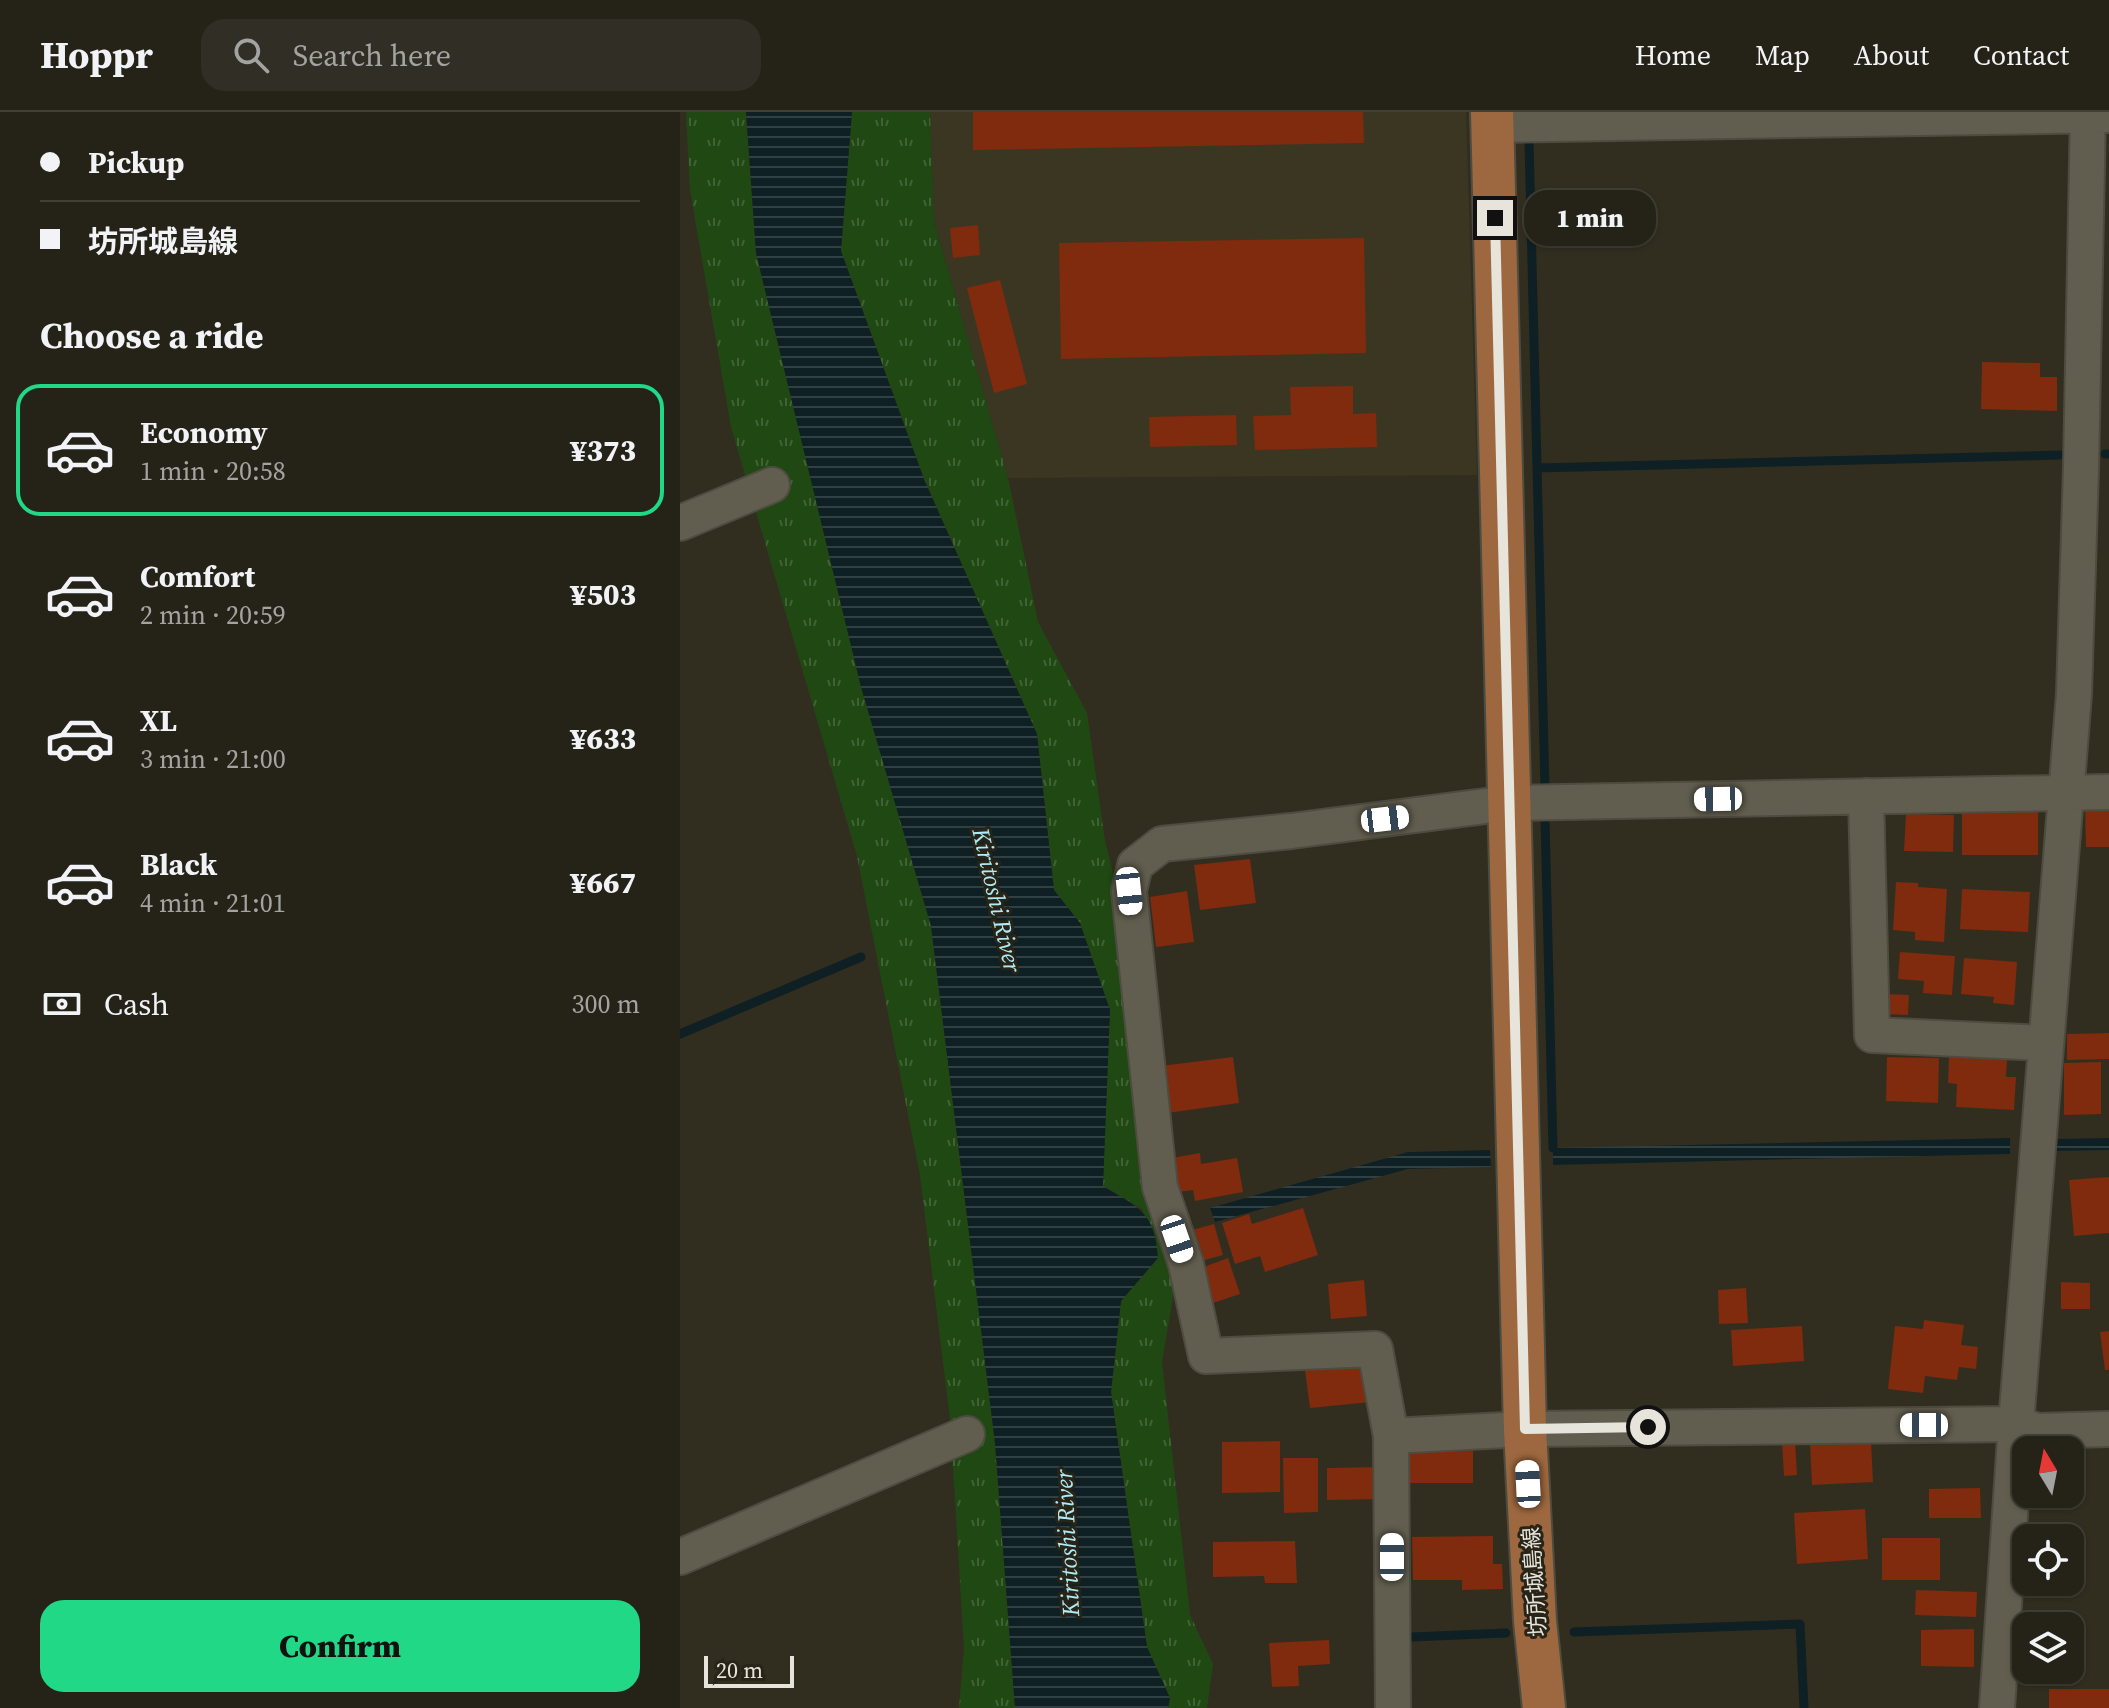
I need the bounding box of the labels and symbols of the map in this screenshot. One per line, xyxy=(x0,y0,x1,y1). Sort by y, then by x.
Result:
callout: 1 min xyxy=(1523,190,1655,246)
route end xyxy=(1477,200,1513,236)
car xyxy=(1694,787,1742,811)
car xyxy=(1360,804,1410,834)
water label: Kiritoshi River xyxy=(964,824,1030,977)
car xyxy=(1115,866,1143,916)
car xyxy=(1158,1212,1196,1266)
route start xyxy=(1630,1409,1666,1445)
car xyxy=(1900,1413,1948,1437)
north arrow xyxy=(2012,1436,2084,1508)
car xyxy=(1515,1459,1541,1509)
water label: Kiritoshi River xyxy=(1047,1467,1087,1618)
street label: 坊所城島線 xyxy=(1515,1526,1553,1638)
car xyxy=(1380,1533,1404,1581)
scale bar xyxy=(704,1652,794,1688)

